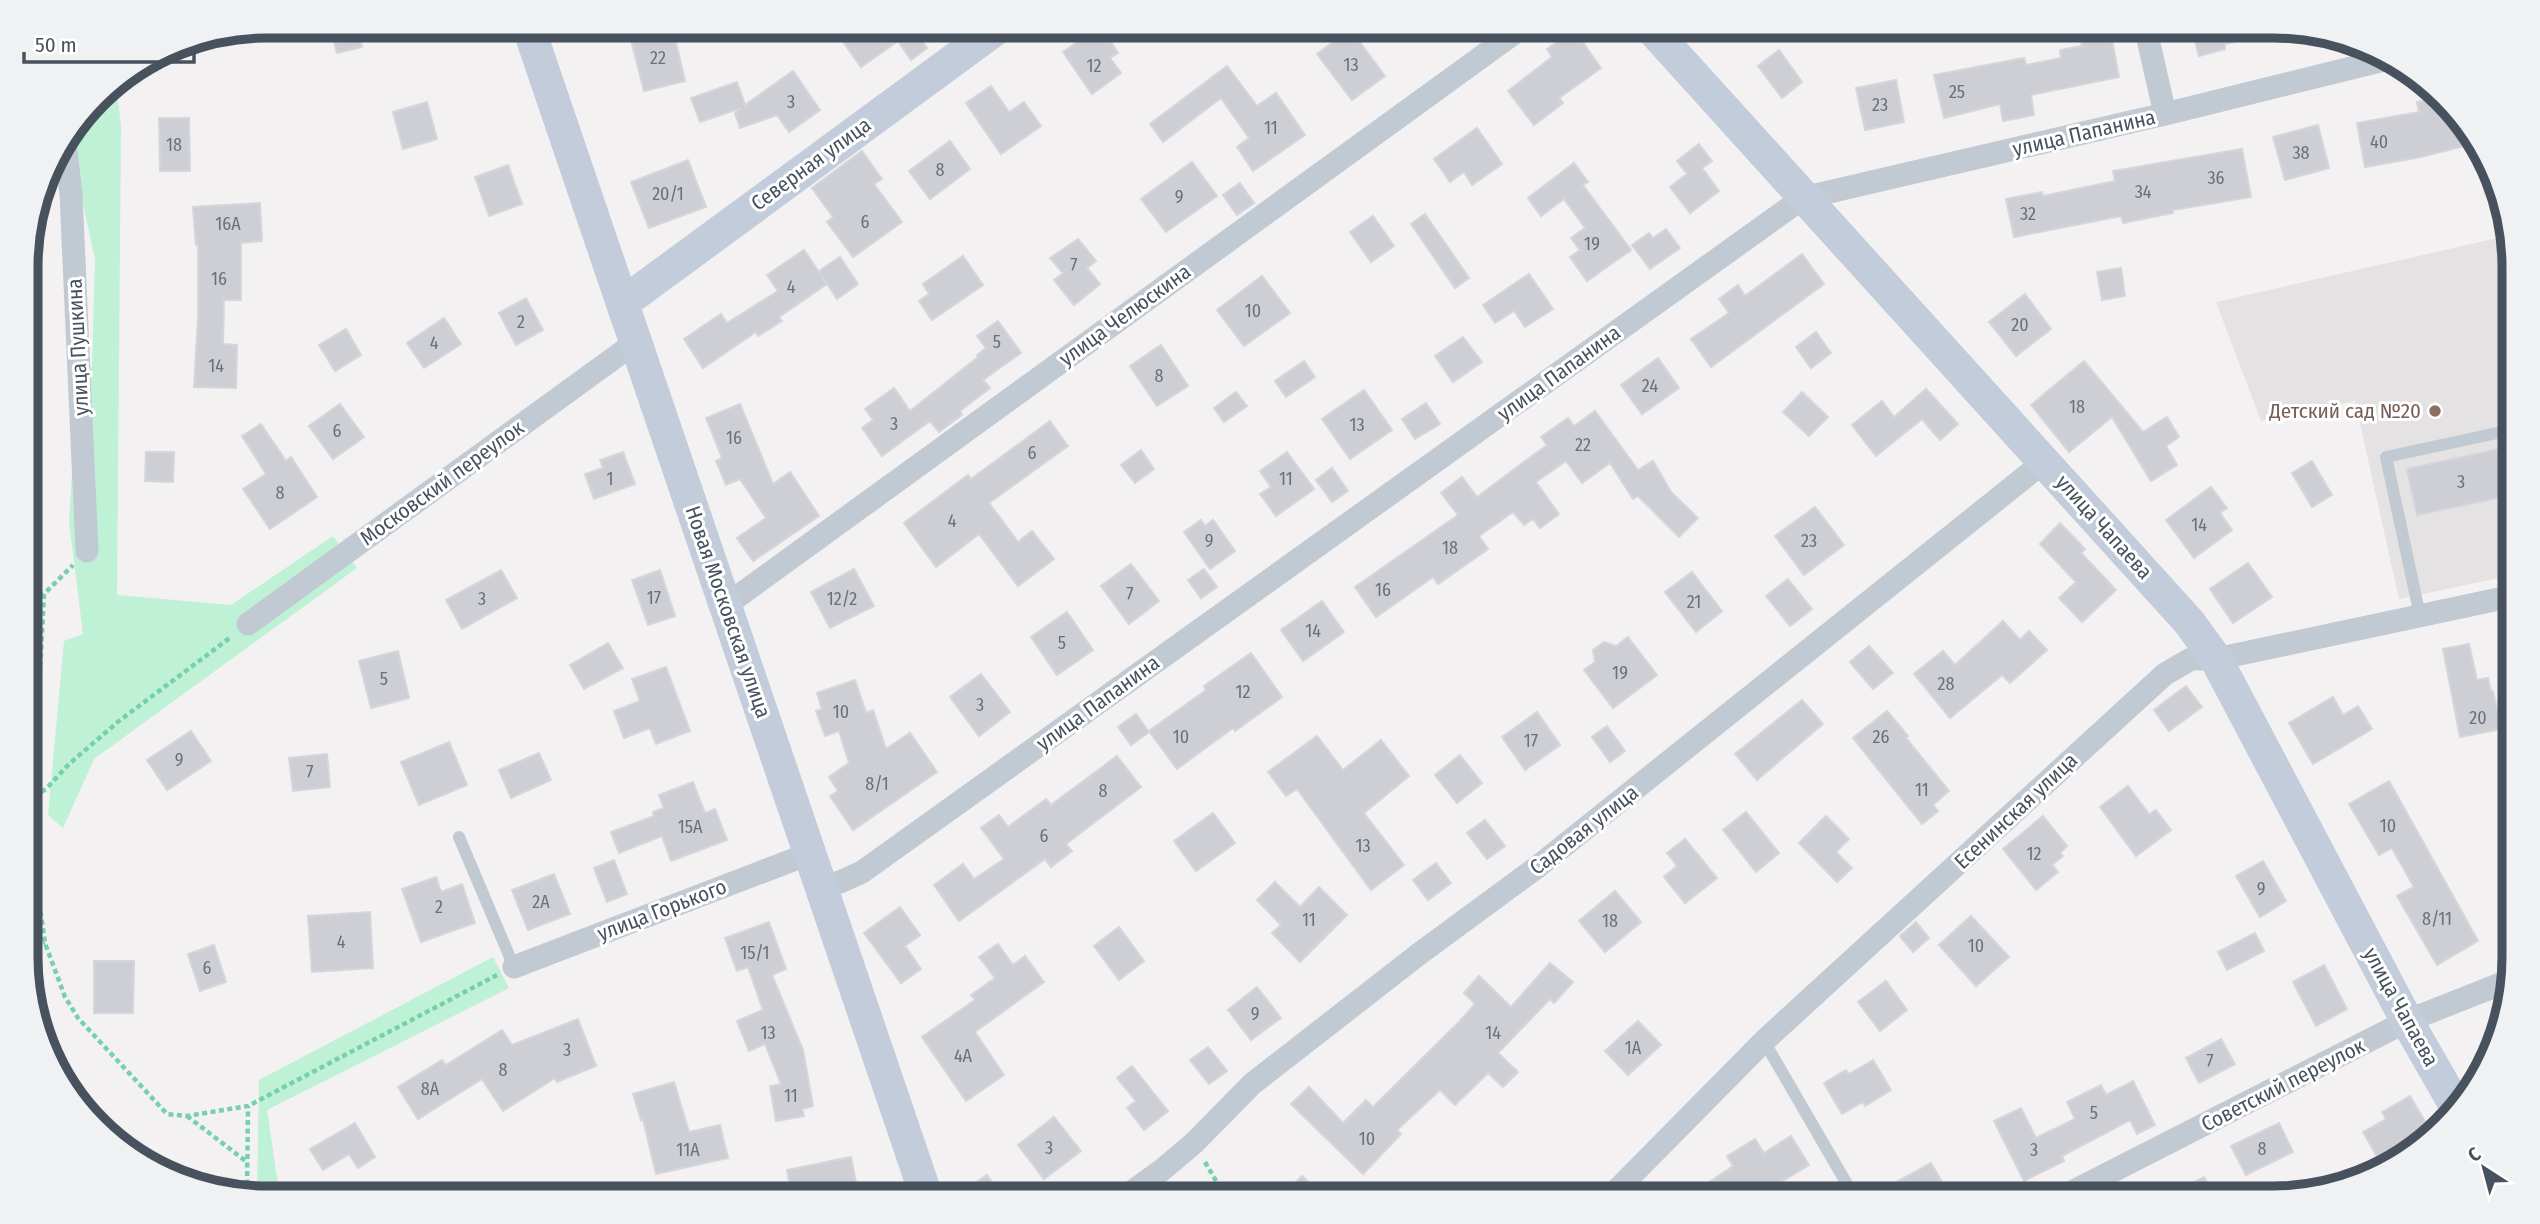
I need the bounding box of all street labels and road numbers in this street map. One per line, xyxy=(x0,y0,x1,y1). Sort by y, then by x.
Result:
street label: улица Папанина xyxy=(2010,104,2158,162)
street label: Северная улица xyxy=(746,112,876,216)
street label: улица Челюскина xyxy=(1054,258,1196,372)
street label: улица Пушкина xyxy=(61,278,95,416)
street label: улица Папанина xyxy=(1492,320,1626,426)
street label: Московский переулок xyxy=(355,415,529,551)
street label: улица Чапаева xyxy=(2050,469,2158,585)
street label: Новая Московская улица xyxy=(679,502,777,722)
street label: улица Папанина xyxy=(1031,650,1165,756)
street label: Есенинская улица xyxy=(1949,747,2083,875)
street label: Садовая улица xyxy=(1524,779,1644,881)
street label: улица Горького xyxy=(594,873,730,947)
street label: улица Чапаева xyxy=(2358,943,2444,1071)
street label: Советский переулок xyxy=(2197,1033,2369,1137)

